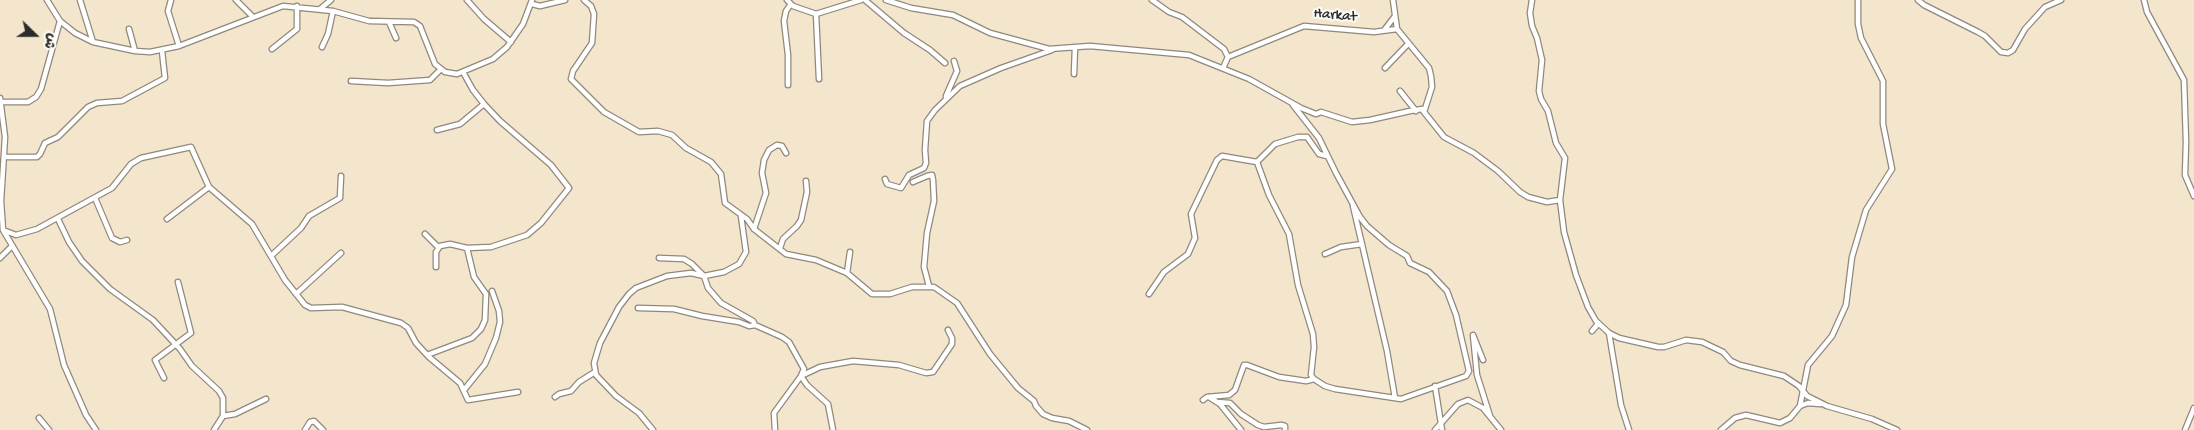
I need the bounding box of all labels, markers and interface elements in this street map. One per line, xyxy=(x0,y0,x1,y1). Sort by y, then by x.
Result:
street label: Harkat xyxy=(1313,5,1357,27)
north arrow xyxy=(10,10,60,60)
text: ش xyxy=(39,30,60,51)

